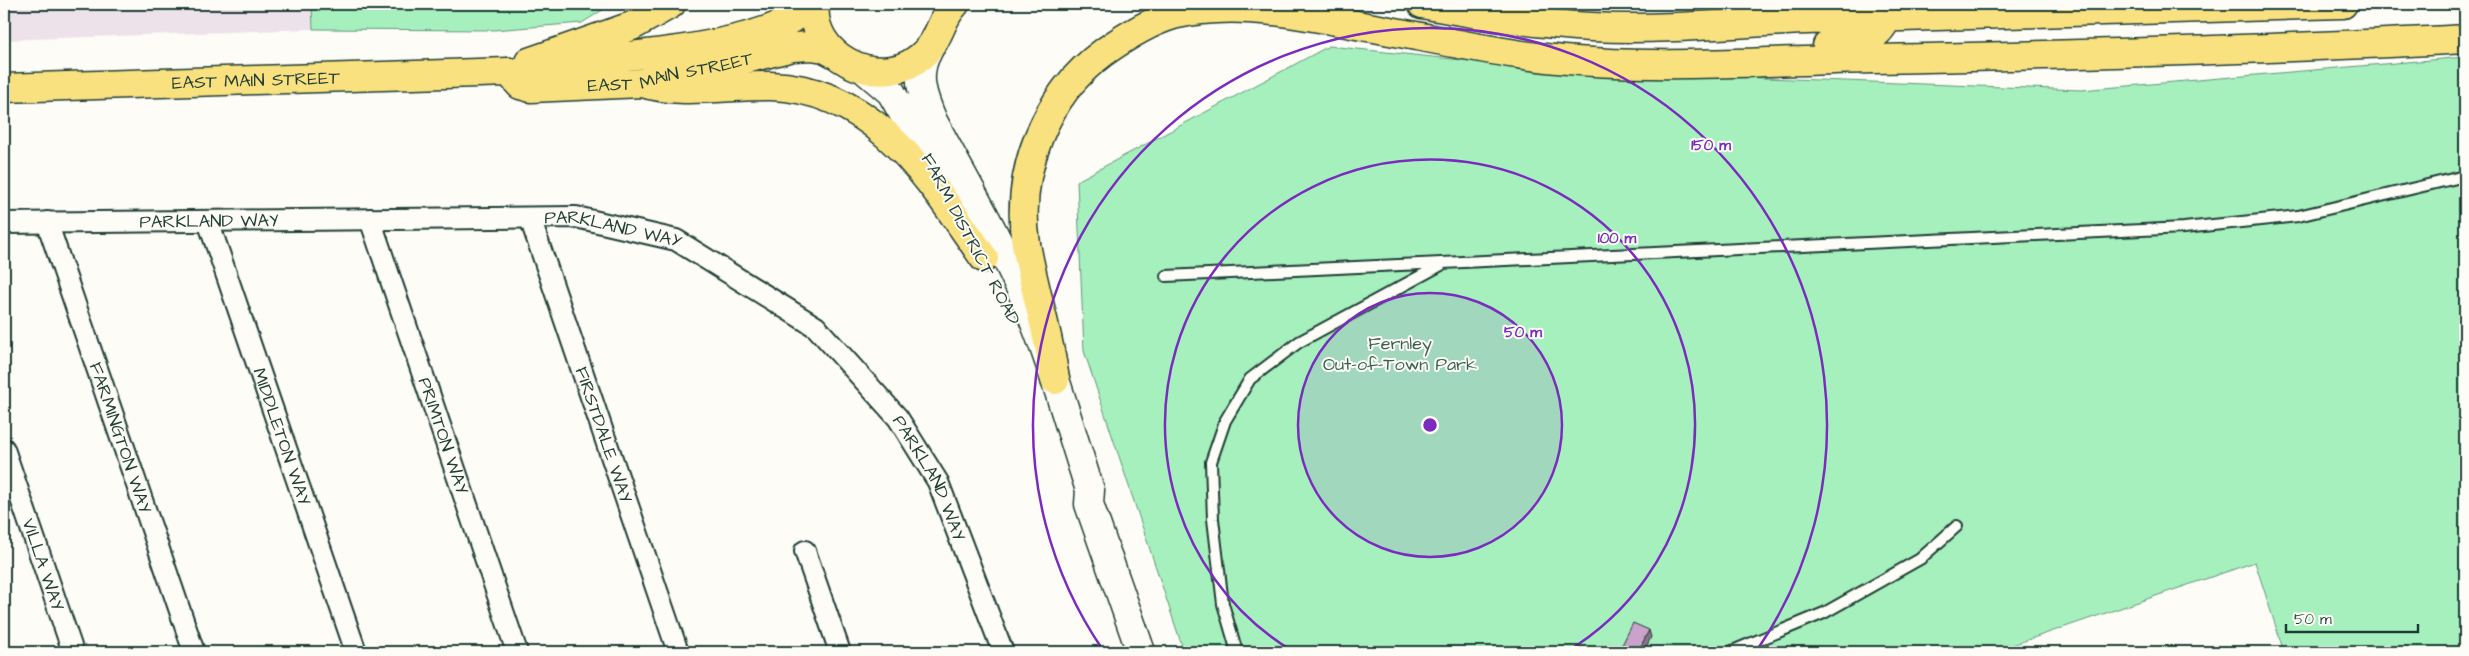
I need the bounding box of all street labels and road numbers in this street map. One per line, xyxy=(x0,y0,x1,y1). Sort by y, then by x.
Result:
street label: EAST MAIN STREET xyxy=(587,45,756,98)
street label: EAST MAIN STREET xyxy=(172,65,341,96)
street label: FARM DISTRICT ROAD xyxy=(915,149,1027,330)
street label: PARKLAND WAY xyxy=(544,205,687,254)
street label: PARKLAND WAY xyxy=(139,208,279,235)
street label: FARMINGTON WAY xyxy=(83,359,158,517)
street label: FIRSTDALE WAY xyxy=(569,363,638,507)
street label: MIDDLETON WAY xyxy=(246,365,317,509)
street label: PRIMTON WAY xyxy=(412,374,475,498)
street label: PARKLAND WAY xyxy=(886,410,972,545)
street label: VILLA WAY xyxy=(16,515,70,614)

